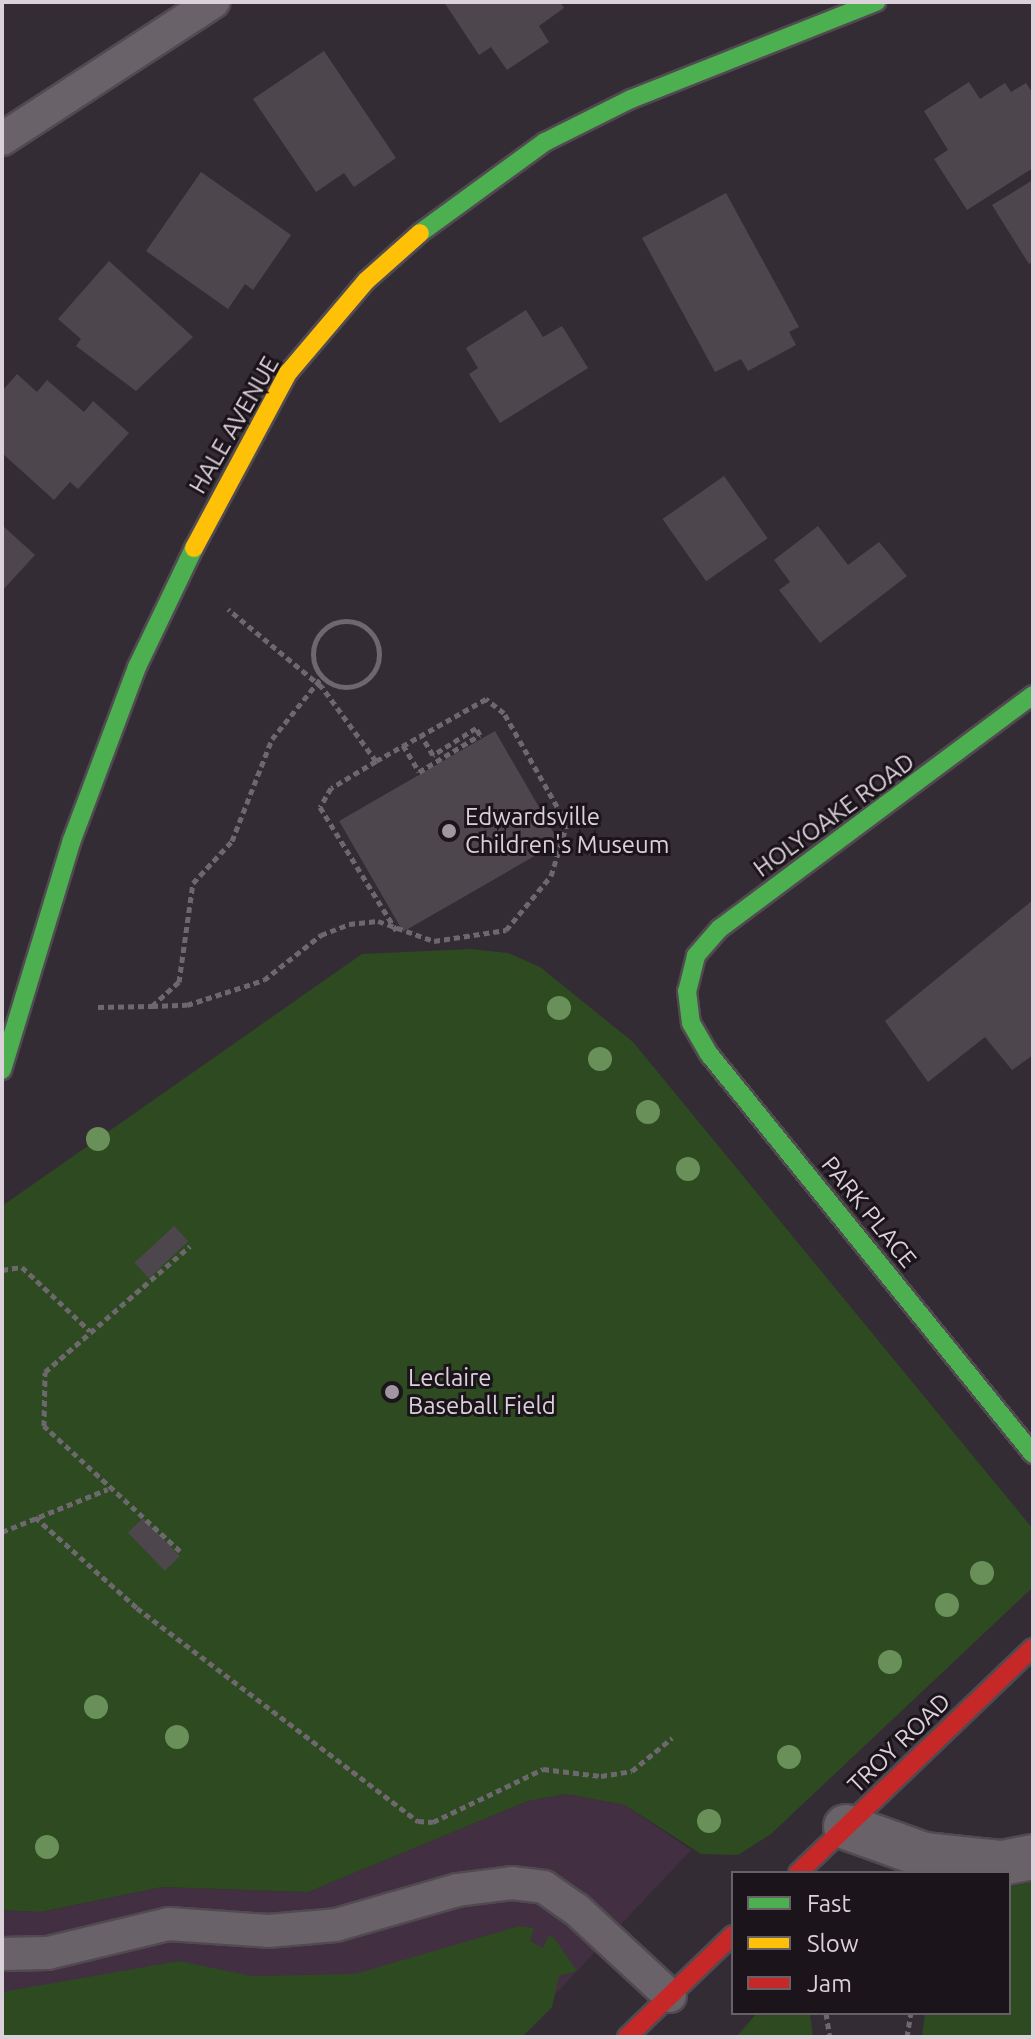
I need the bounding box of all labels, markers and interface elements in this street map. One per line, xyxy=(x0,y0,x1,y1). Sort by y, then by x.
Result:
street label: HALE AVENUE xyxy=(183,351,285,499)
street label: HOLYOAKE ROAD xyxy=(748,747,920,883)
place label: Edwardsville Children's Museum xyxy=(465,803,669,859)
marker: Edwardsville Children's Museum xyxy=(440,822,458,840)
street label: PARK PLACE xyxy=(815,1151,923,1273)
place label: Leclaire Baseball Field xyxy=(408,1364,556,1420)
marker: Leclaire Baseball Field xyxy=(383,1383,401,1401)
street label: TROY ROAD xyxy=(842,1687,956,1799)
legend xyxy=(731,1871,1011,2015)
text: Fast xyxy=(807,1890,851,1917)
text: Slow xyxy=(807,1930,859,1957)
text: Jam xyxy=(807,1970,852,1997)

